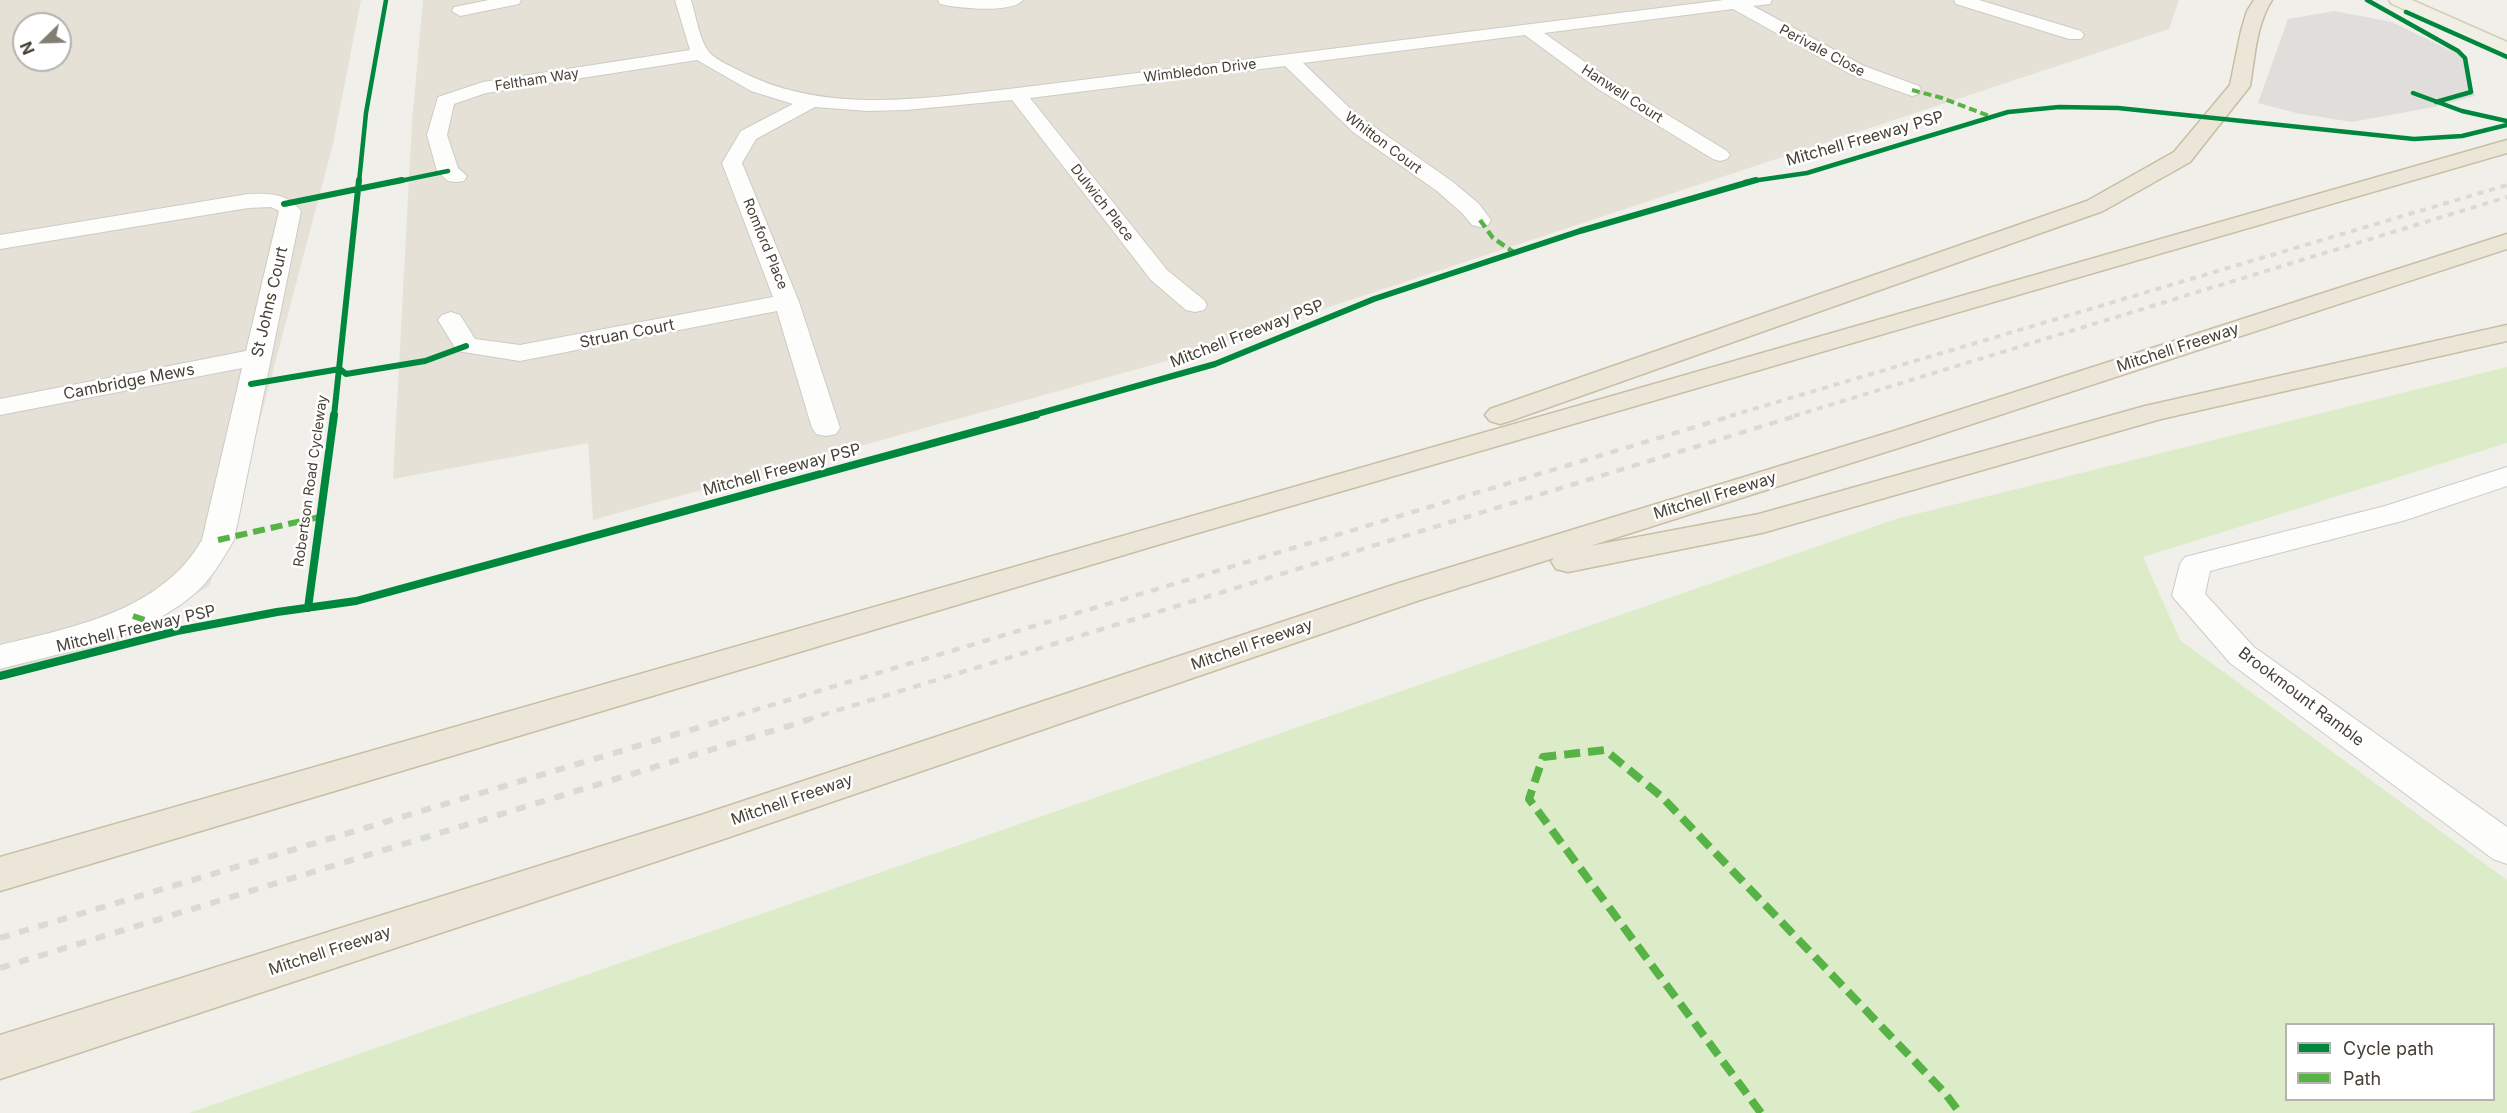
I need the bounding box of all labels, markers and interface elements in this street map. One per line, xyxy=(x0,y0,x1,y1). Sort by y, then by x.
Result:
north arrow xyxy=(12,12,72,72)
street label: Perivale Close xyxy=(1776,21,1868,81)
text: N xyxy=(16,39,39,58)
street label: Wimbledon Drive xyxy=(1143,56,1257,86)
street label: Hanwell Court xyxy=(1578,61,1666,127)
street label: Feltham Way xyxy=(494,65,580,95)
street label: Mitchell Freeway PSP xyxy=(1784,107,1946,171)
street label: Whitton Court xyxy=(1341,109,1425,177)
street label: Dulwich Place xyxy=(1067,161,1137,245)
street label: Romford Place xyxy=(739,196,791,292)
street label: St Johns Court xyxy=(248,245,292,359)
street label: Mitchell Freeway PSP xyxy=(1168,296,1326,372)
street label: Struan Court xyxy=(578,315,676,353)
street label: Mitchell Freeway xyxy=(2114,319,2242,377)
street label: Cambridge Mews xyxy=(62,360,196,404)
street label: Robertson Road Cycleway xyxy=(291,394,331,568)
street label: Mitchell Freeway PSP xyxy=(701,440,863,500)
street label: Mitchell Freeway xyxy=(1651,468,1779,524)
street label: Mitchell Freeway PSP xyxy=(55,601,217,657)
street label: Mitchell Freeway xyxy=(1189,615,1315,675)
street label: Brookmount Ramble xyxy=(2234,643,2368,751)
street label: Mitchell Freeway xyxy=(729,770,855,830)
street label: Mitchell Freeway xyxy=(266,922,394,980)
legend xyxy=(2285,1023,2495,1101)
text: Cycle path xyxy=(2343,1038,2434,1059)
text: Path xyxy=(2343,1068,2381,1089)

